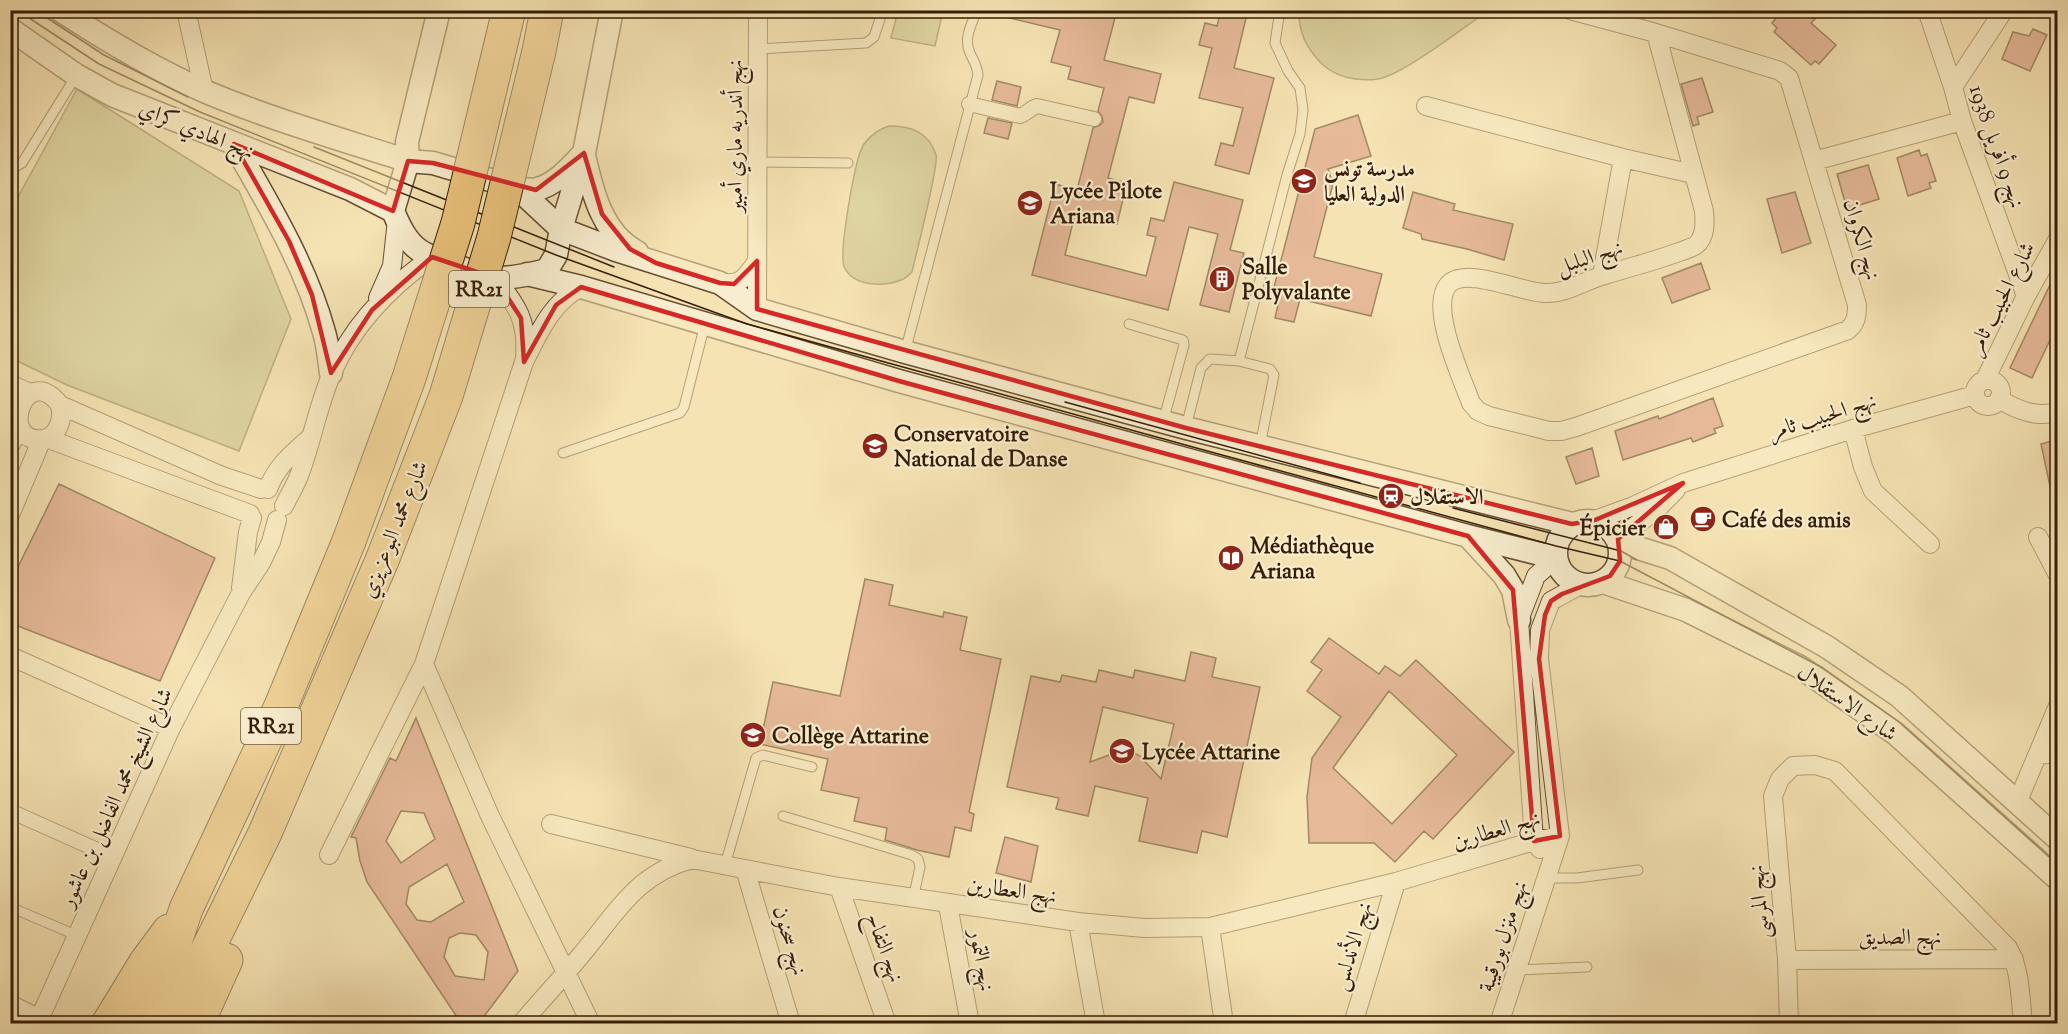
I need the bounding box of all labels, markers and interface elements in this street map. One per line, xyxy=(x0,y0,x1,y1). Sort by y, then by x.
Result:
street label: نهج أندريه ماري أمبير xyxy=(719,59,754,215)
street label: نهج 9 أفريل 1938 xyxy=(1958,80,2033,213)
street label: نهج الهادي كراي xyxy=(133,94,258,170)
place label: مدرسة تونس الدولية العليا xyxy=(1324,155,1415,212)
school or university icon: مدرسة تونس الدولية العليا xyxy=(1289,166,1319,196)
place label: Lycée Pilote Ariana xyxy=(1050,177,1162,234)
school or university icon: Lycée Pilote Ariana xyxy=(1015,188,1045,218)
street label: نهج الكروان xyxy=(1832,195,1887,285)
street label: نهج البلبل xyxy=(1553,233,1628,286)
street label: شارع الحبيب ثامر xyxy=(1960,237,2045,362)
place label: Salle Polyvalante xyxy=(1242,253,1351,310)
building icon: Salle Polyvalante xyxy=(1207,264,1237,294)
road number: RR21 xyxy=(449,271,509,307)
street label: نهج الحبيب ثامر xyxy=(1765,386,1881,450)
place label: Conservatoire National de Danse xyxy=(894,420,1068,477)
school or university icon: Conservatoire National de Danse xyxy=(860,431,890,461)
street label: شارع محمد البوعزيزي xyxy=(354,457,438,604)
station icon: الاستقلال xyxy=(1376,481,1406,511)
place label: الاستقلال xyxy=(1410,483,1484,515)
cafe icon: Café des amis xyxy=(1688,504,1718,534)
place label: Café des amis xyxy=(1722,506,1851,538)
shop icon: Épicier xyxy=(1651,512,1681,542)
place label: Épicier xyxy=(1580,513,1647,546)
place label: Médiathèque Ariana xyxy=(1250,532,1374,589)
library icon: Médiathèque Ariana xyxy=(1216,543,1246,573)
street label: شارع الاستقلال xyxy=(1789,658,1903,751)
street label: شارع الشيخ محمد الفاضل بن عاشور xyxy=(52,683,184,916)
road number: RR21 xyxy=(241,708,301,744)
school or university icon: Collège Attarine xyxy=(738,720,768,750)
place label: Collège Attarine xyxy=(772,722,929,754)
school or university icon: Lycée Attarine xyxy=(1107,736,1137,766)
place label: Lycée Attarine xyxy=(1142,738,1280,770)
street label: نهج العطارين xyxy=(1449,804,1545,861)
street label: نهج المرسى xyxy=(1742,863,1781,940)
street label: نهج العطارين xyxy=(964,870,1059,915)
street label: نهج منزل بورقيبة xyxy=(1472,877,1539,997)
street label: نهج الأندلس xyxy=(1323,898,1383,995)
street label: نهج سحنون xyxy=(761,902,814,980)
street label: نهج التفاح xyxy=(855,909,911,988)
street label: نهج الصديق xyxy=(1859,923,1941,956)
street label: نهج التمور xyxy=(958,925,1001,994)

